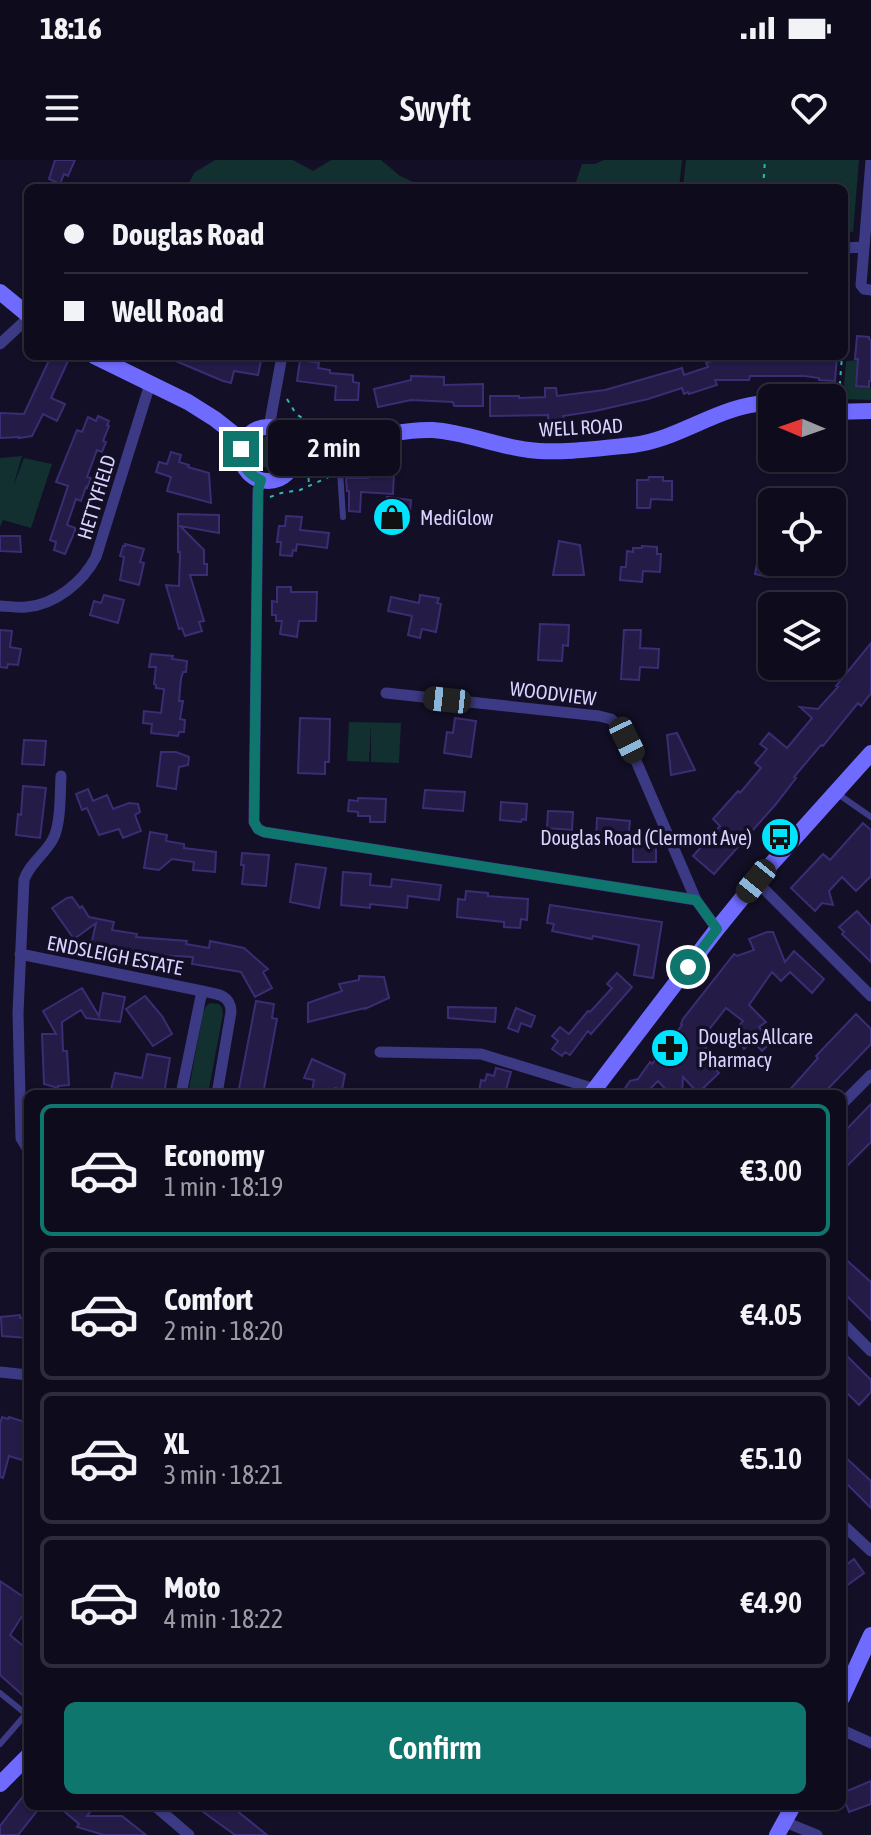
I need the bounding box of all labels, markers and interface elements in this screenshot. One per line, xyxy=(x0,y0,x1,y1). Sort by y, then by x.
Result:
text: 18:16 xyxy=(40,11,102,45)
icon: menu xyxy=(40,86,84,130)
icon: heart xyxy=(787,86,831,130)
text: Swyft xyxy=(400,87,471,129)
text: Douglas Road xyxy=(112,217,264,251)
text: Well Road xyxy=(112,294,224,328)
north arrow xyxy=(758,384,846,472)
map controls xyxy=(758,384,846,680)
street label: WELL ROAD xyxy=(539,413,623,441)
callout: 2 min xyxy=(269,421,401,477)
route end xyxy=(223,431,259,467)
text: 2 min xyxy=(307,433,361,463)
street label: HETTYFIELD xyxy=(72,452,120,542)
button: locate xyxy=(758,488,846,576)
shop icon: MediGlow xyxy=(371,496,413,538)
place label: MediGlow xyxy=(420,506,493,529)
button: layers xyxy=(758,592,846,680)
street label: WOODVIEW xyxy=(509,676,598,710)
car xyxy=(422,686,472,714)
car xyxy=(606,713,648,767)
bus stop icon: Douglas Road (Clermont Ave) xyxy=(759,816,801,858)
place label: Douglas Road (Clermont Ave) xyxy=(540,826,752,849)
car xyxy=(732,855,780,907)
street label: ENDSLEIGH ESTATE xyxy=(45,931,185,979)
route start xyxy=(670,949,706,985)
place label: Douglas Allcare Pharmacy xyxy=(698,1025,813,1071)
pharmacy icon: Douglas Allcare Pharmacy xyxy=(649,1027,691,1069)
icon: car xyxy=(68,1134,140,1206)
text: Economy xyxy=(164,1138,265,1172)
text: €3.00 xyxy=(741,1153,802,1187)
text: 1 min · 18:19 xyxy=(164,1172,283,1202)
icon: car xyxy=(68,1278,140,1350)
text: Comfort xyxy=(164,1282,253,1316)
text: €4.05 xyxy=(741,1297,802,1331)
text: 2 min · 18:20 xyxy=(164,1316,283,1346)
icon: car xyxy=(68,1422,140,1494)
text: XL xyxy=(164,1426,189,1460)
text: €5.10 xyxy=(741,1441,802,1475)
text: 3 min · 18:21 xyxy=(164,1460,283,1490)
icon: car xyxy=(68,1566,140,1638)
text: Moto xyxy=(164,1570,221,1604)
text: €4.90 xyxy=(741,1585,802,1619)
text: 4 min · 18:22 xyxy=(164,1604,283,1634)
button: Confirm xyxy=(64,1702,806,1794)

